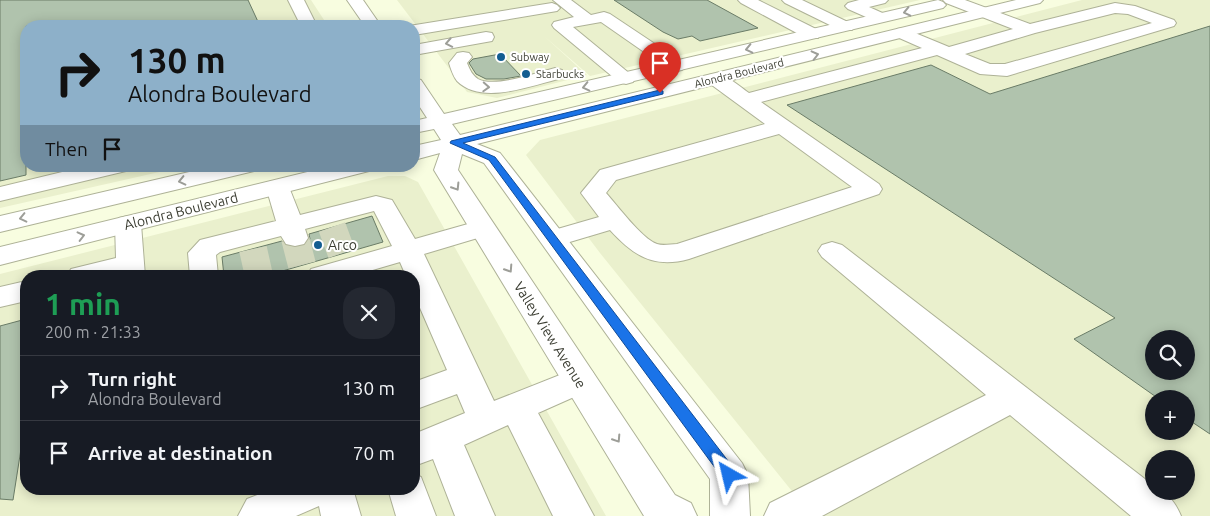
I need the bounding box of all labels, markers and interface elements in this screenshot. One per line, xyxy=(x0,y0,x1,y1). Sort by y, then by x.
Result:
one-way arrow xyxy=(902,6,911,17)
one-way arrow xyxy=(445,38,454,48)
icon: right xyxy=(45,40,110,105)
text: 130 m xyxy=(128,40,226,80)
pin xyxy=(639,42,681,93)
one-way arrow xyxy=(744,43,753,54)
icon: arrive xyxy=(646,49,674,77)
one-way arrow xyxy=(810,50,819,61)
marker: Subway xyxy=(495,51,507,63)
place label: Subway xyxy=(511,51,550,63)
street label: Alondra Boulevard xyxy=(693,56,785,90)
marker: Starbucks xyxy=(520,68,532,80)
place label: Starbucks xyxy=(536,68,584,80)
text: Alondra Boulevard xyxy=(128,81,312,106)
one-way arrow xyxy=(482,81,490,92)
one-way arrow xyxy=(581,81,590,92)
icon: arrive xyxy=(98,135,126,163)
text: Then xyxy=(45,138,88,160)
one-way arrow xyxy=(177,175,186,186)
one-way arrow xyxy=(450,182,460,191)
street label: Alondra Boulevard xyxy=(122,189,240,233)
one-way arrow xyxy=(19,212,28,223)
one-way arrow xyxy=(77,231,86,242)
place label: Arco xyxy=(328,237,357,253)
marker: Arco xyxy=(312,239,324,251)
one-way arrow xyxy=(502,264,512,273)
street label: Valley View Avenue xyxy=(511,279,589,391)
text: 1 min xyxy=(45,287,121,321)
button: close xyxy=(343,287,395,339)
text: 200 m · 21:33 xyxy=(45,323,141,341)
map controls xyxy=(1145,330,1195,500)
button: search xyxy=(1145,330,1195,380)
text: Turn right xyxy=(88,368,176,390)
icon: right xyxy=(45,374,73,402)
text: 130 m xyxy=(342,377,395,399)
text: Alondra Boulevard xyxy=(88,390,222,408)
button: + xyxy=(1145,390,1195,440)
one-way arrow xyxy=(611,434,620,443)
icon: arrive xyxy=(45,439,73,467)
text: Arrive at destination xyxy=(88,442,273,464)
text: 70 m xyxy=(353,442,395,464)
position arrow xyxy=(702,448,754,500)
button: − xyxy=(1145,450,1195,500)

